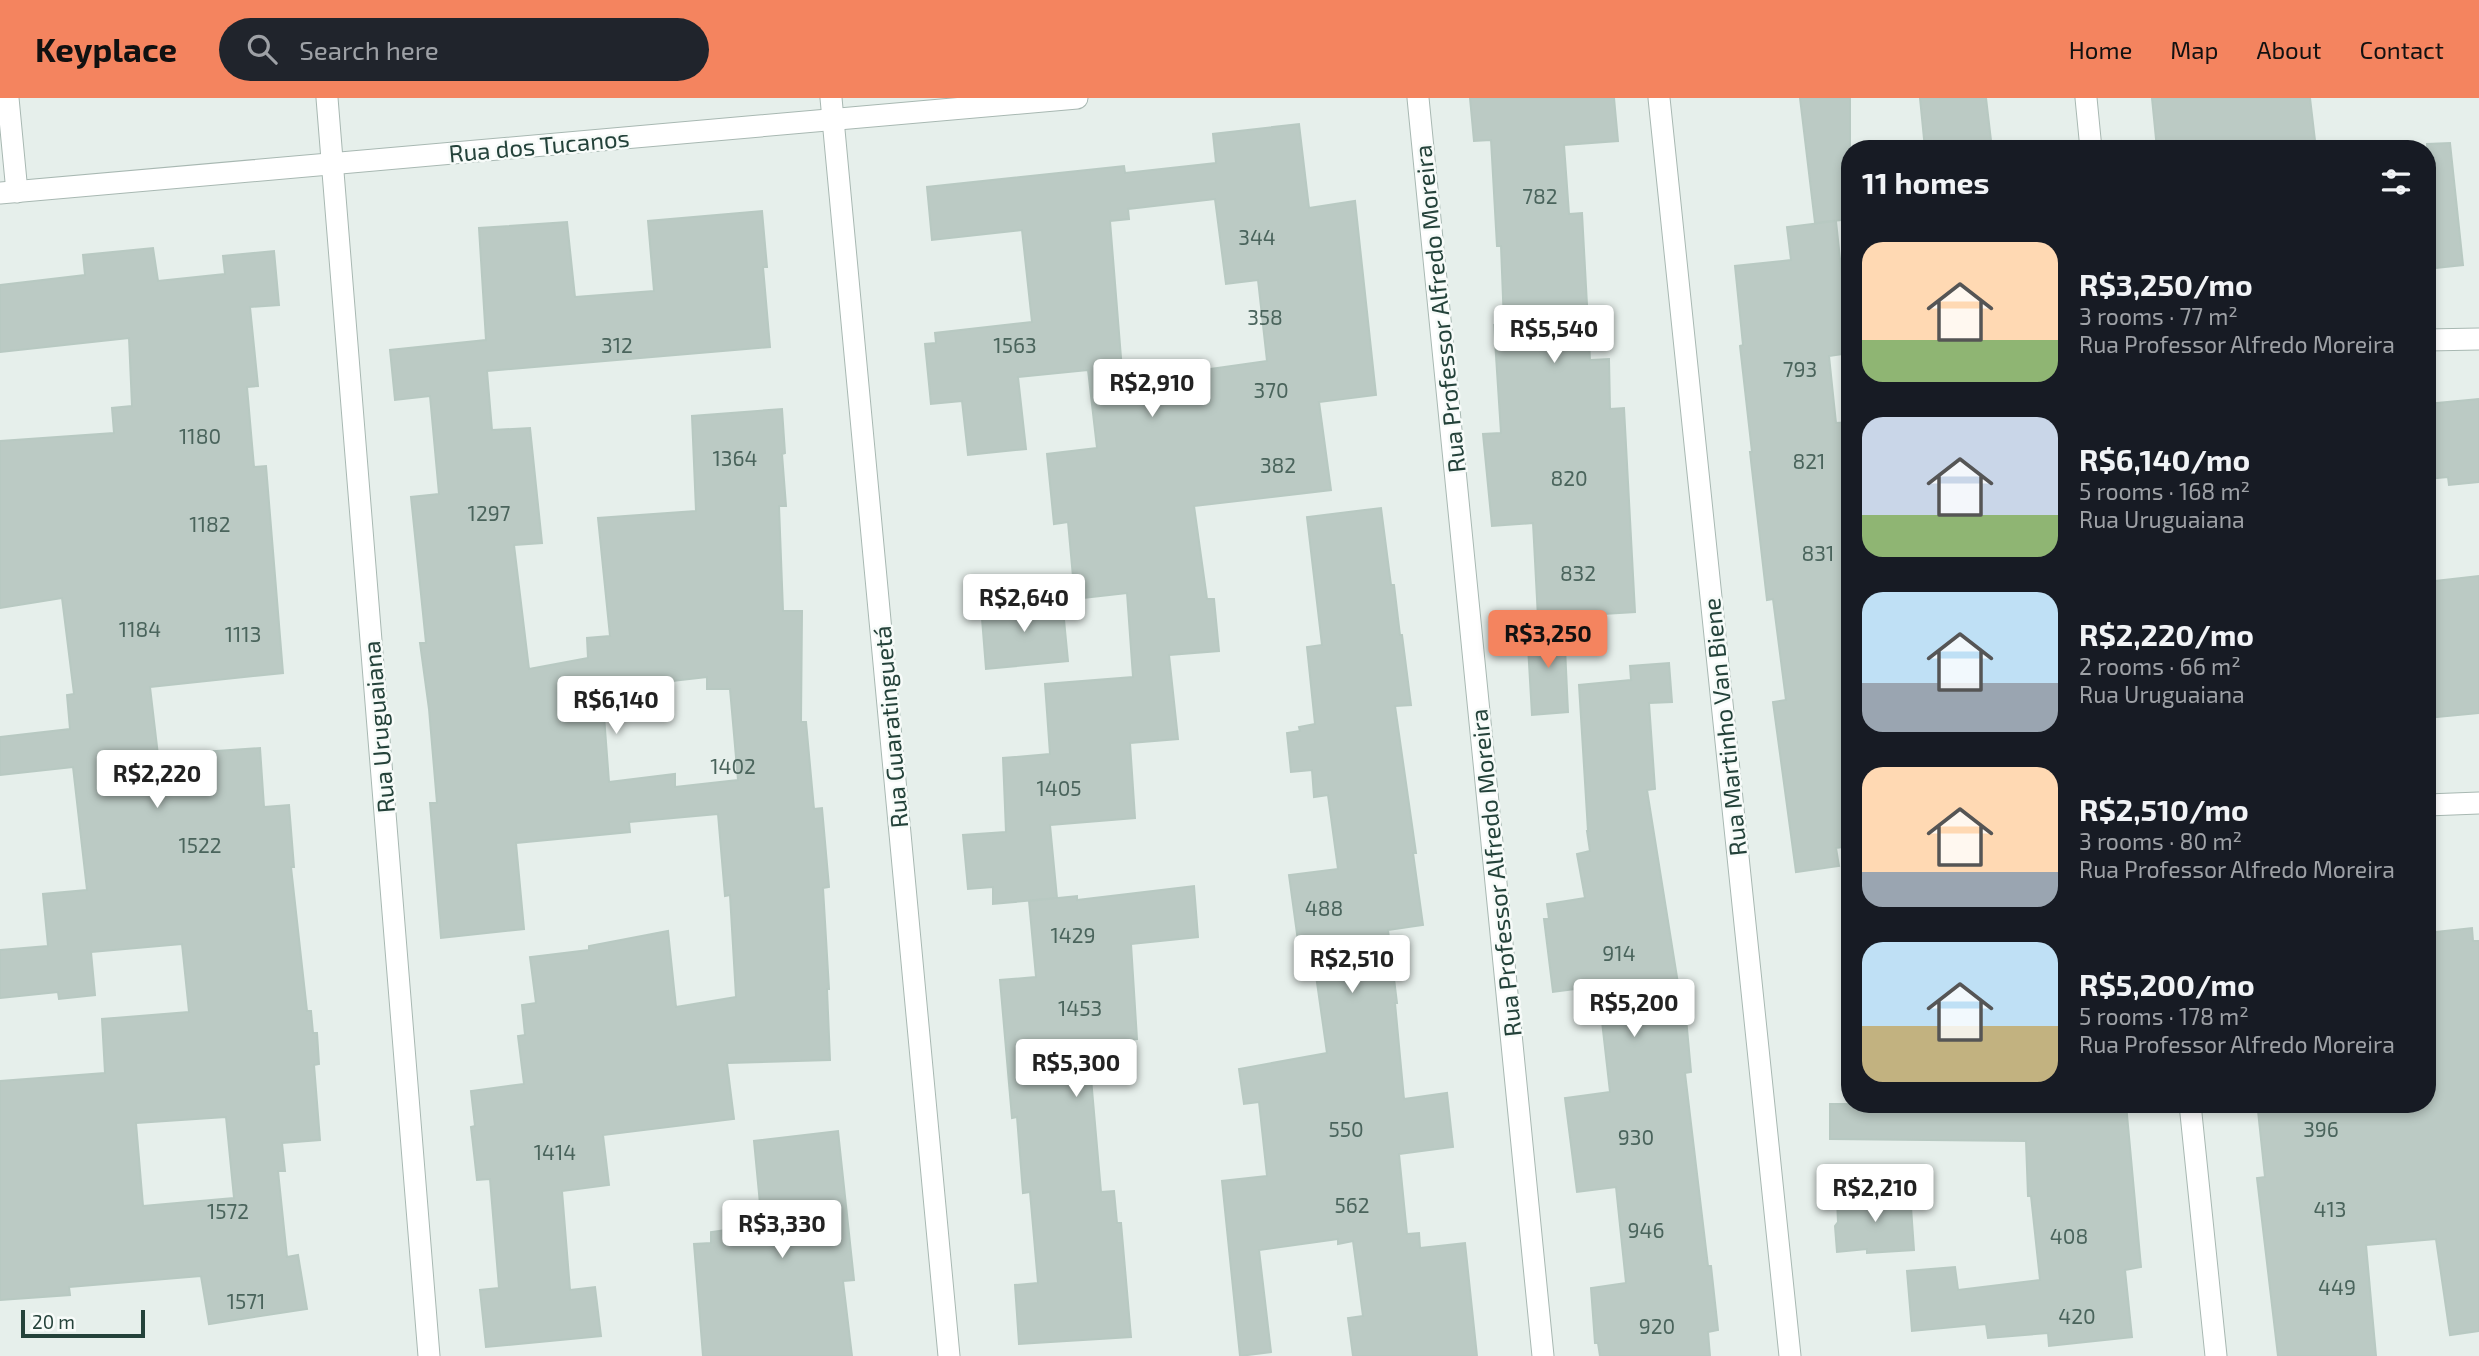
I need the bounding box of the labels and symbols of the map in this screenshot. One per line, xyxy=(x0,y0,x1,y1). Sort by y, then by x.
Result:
street label: Rua dos Tucanos xyxy=(447,123,631,167)
street label: Rua Professor Alfredo Moreira xyxy=(1407,144,1471,474)
house number: 782 xyxy=(1522,183,1558,208)
house number: 344 xyxy=(1238,224,1276,249)
house number: 358 xyxy=(1247,304,1283,329)
pin: R$5,540 xyxy=(1489,306,1619,365)
house number: 312 xyxy=(601,332,633,357)
house number: 1563 xyxy=(993,332,1037,357)
house number: 793 xyxy=(1783,356,1817,381)
pin: R$2,910 xyxy=(1087,360,1217,419)
house number: 370 xyxy=(1253,377,1289,402)
house number: 1180 xyxy=(179,423,221,448)
house number: 1364 xyxy=(713,445,757,470)
house number: 821 xyxy=(1793,448,1825,473)
house number: 382 xyxy=(1260,452,1296,477)
house number: 820 xyxy=(1550,465,1588,490)
house number: 1297 xyxy=(468,500,511,525)
house number: 1182 xyxy=(189,511,231,536)
house number: 831 xyxy=(1802,540,1834,565)
house number: 832 xyxy=(1560,560,1596,585)
pin: R$2,640 xyxy=(959,574,1089,634)
street label: Rua Martinho Van Biene xyxy=(1696,597,1752,857)
pin: R$3,250 xyxy=(1483,610,1613,670)
house number: 1184 xyxy=(119,616,161,641)
house number: 1113 xyxy=(225,621,261,646)
street label: Rua Guaratinguetá xyxy=(867,625,913,829)
street label: Rua Uruguaiana xyxy=(356,640,400,814)
pin: R$6,140 xyxy=(551,676,681,736)
street label: Rua Professor Alfredo Moreira xyxy=(1463,708,1527,1038)
pin: R$2,220 xyxy=(92,750,222,810)
house number: 1402 xyxy=(710,753,756,778)
house number: 1405 xyxy=(1036,775,1082,800)
house number: 1522 xyxy=(178,832,222,857)
house number: 488 xyxy=(1305,895,1343,920)
house number: 1429 xyxy=(1050,922,1096,947)
pin: R$2,510 xyxy=(1287,936,1417,995)
house number: 914 xyxy=(1602,940,1636,965)
pin: R$5,200 xyxy=(1569,979,1699,1039)
house number: 1453 xyxy=(1058,995,1102,1020)
pin: R$5,300 xyxy=(1011,1040,1141,1099)
house number: 550 xyxy=(1328,1116,1364,1141)
house number: 396 xyxy=(2303,1116,2339,1141)
house number: 930 xyxy=(1618,1124,1654,1149)
house number: 1414 xyxy=(534,1139,576,1164)
pin: R$2,210 xyxy=(1810,1164,1940,1224)
house number: 562 xyxy=(1334,1192,1370,1217)
house number: 413 xyxy=(2314,1196,2346,1221)
house number: 1572 xyxy=(207,1198,249,1223)
pin: R$3,330 xyxy=(717,1200,847,1260)
house number: 946 xyxy=(1628,1217,1664,1242)
house number: 408 xyxy=(2050,1223,2088,1248)
house number: 449 xyxy=(2318,1274,2356,1299)
house number: 1571 xyxy=(227,1288,265,1313)
house number: 420 xyxy=(2058,1303,2096,1328)
scale bar xyxy=(21,1307,145,1339)
house number: 920 xyxy=(1639,1313,1675,1338)

